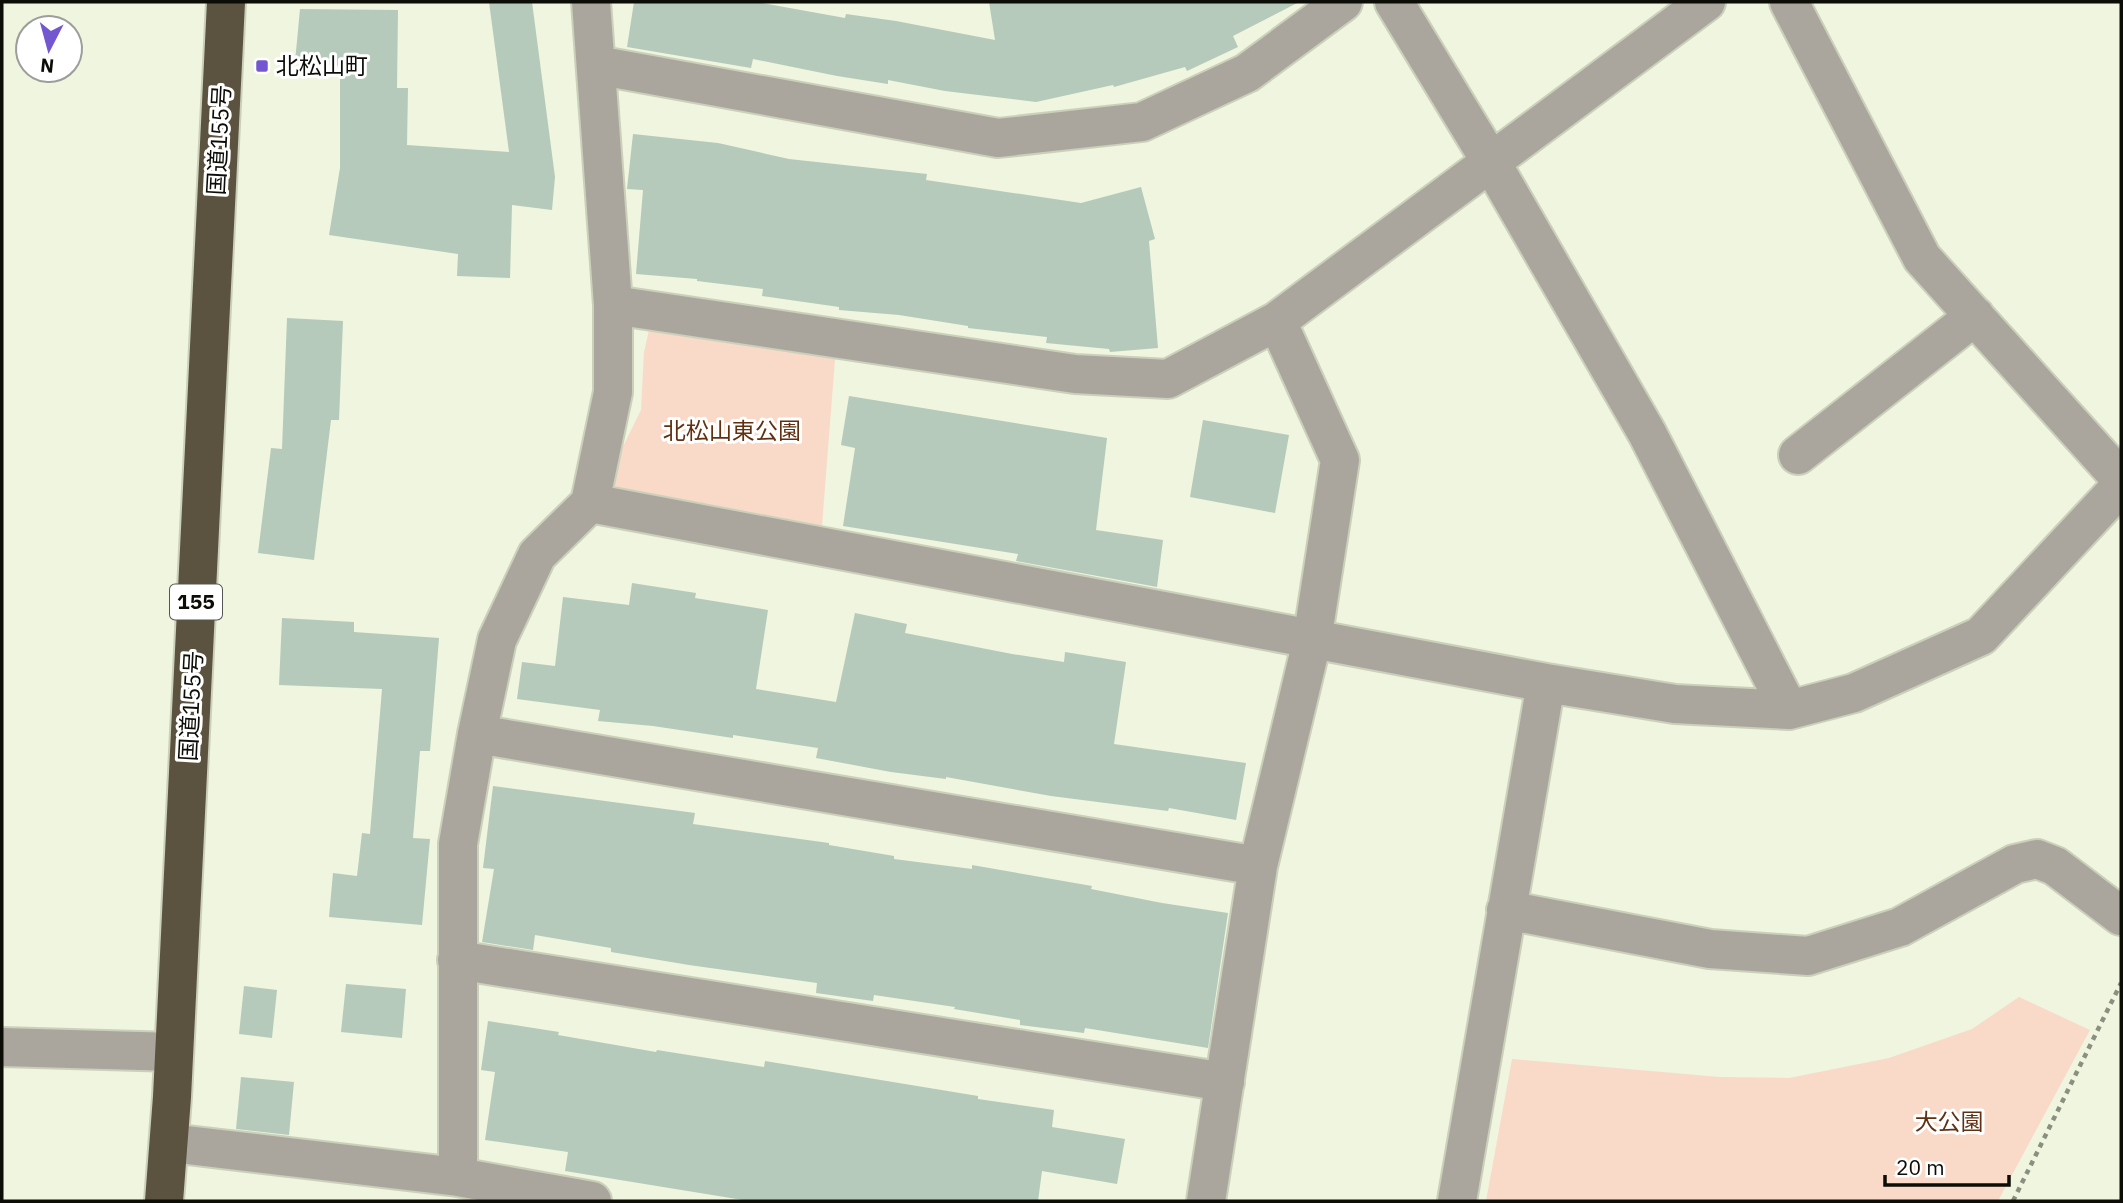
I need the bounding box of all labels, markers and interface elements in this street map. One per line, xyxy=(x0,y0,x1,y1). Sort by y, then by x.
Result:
north arrow xyxy=(14,14,84,84)
place label: 北松山町 xyxy=(276,50,368,80)
text: N xyxy=(39,53,55,79)
marker: 北松山町 xyxy=(254,58,270,74)
street label: 国道155号 xyxy=(200,84,236,196)
park label: 北松山東公園 xyxy=(663,415,801,445)
road number: 155 xyxy=(170,584,222,620)
street label: 国道155号 xyxy=(172,650,208,762)
park label: 大公園 xyxy=(1915,1106,1984,1136)
scale bar xyxy=(1885,1144,2009,1188)
text: 20 m xyxy=(1896,1153,1945,1181)

